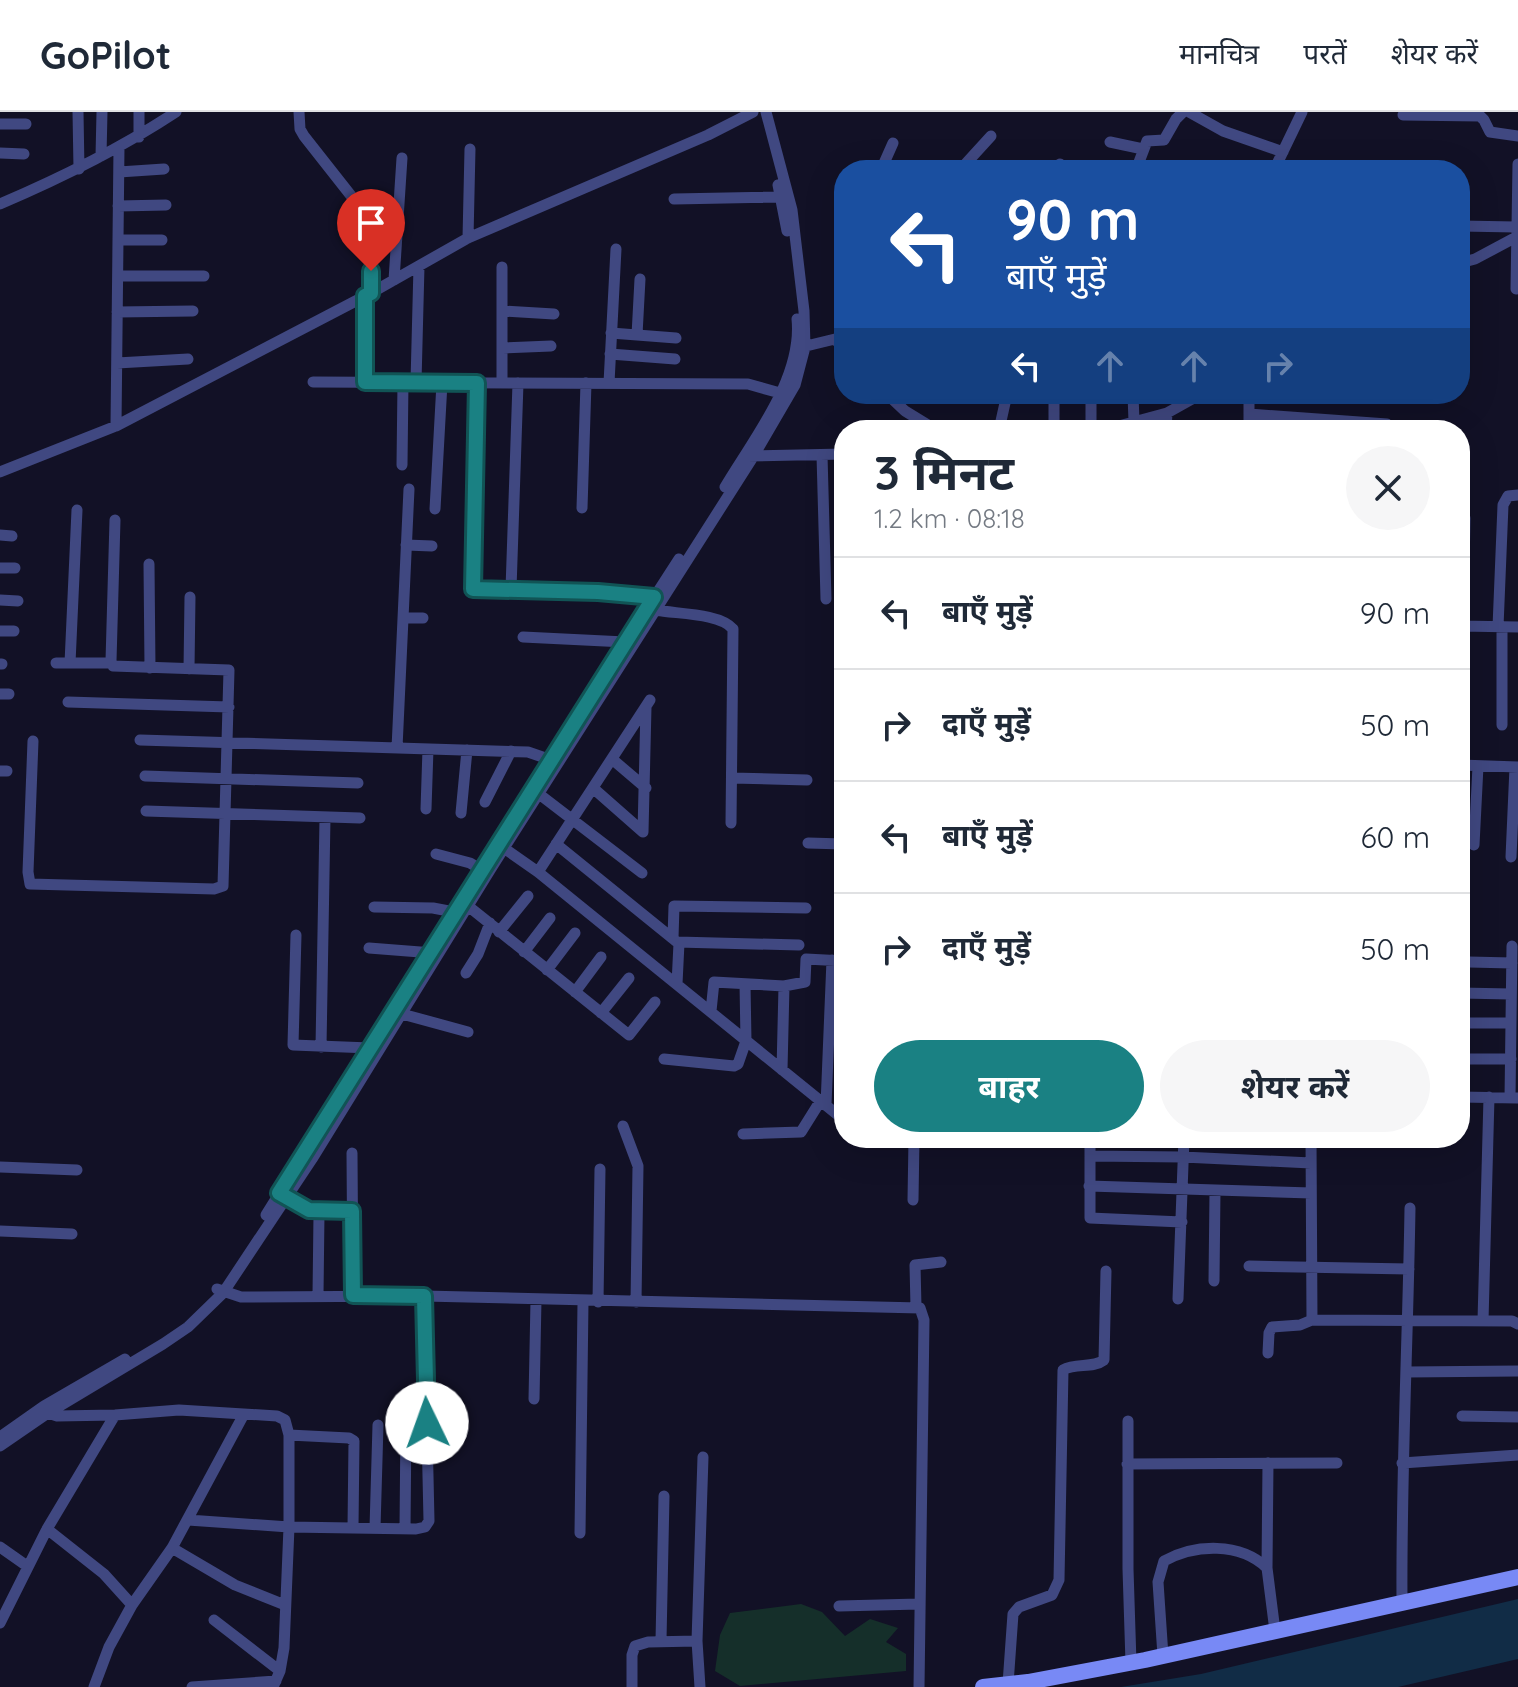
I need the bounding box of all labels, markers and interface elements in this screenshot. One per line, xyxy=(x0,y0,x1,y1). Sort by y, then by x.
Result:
text: GoPilot xyxy=(40,31,171,79)
text: मानचित्र xyxy=(1179,36,1259,71)
text: परतें xyxy=(1303,36,1347,71)
text: शेयर करें xyxy=(1391,36,1478,71)
text: 90 m xyxy=(1006,184,1140,254)
pin xyxy=(337,189,405,271)
icon: left xyxy=(874,192,978,296)
icon: arrive xyxy=(349,201,393,245)
text: बाएँ मुड़ें xyxy=(1006,253,1106,298)
icon: left xyxy=(1004,344,1048,388)
icon: ahead xyxy=(1088,344,1132,388)
icon: ahead xyxy=(1172,344,1216,388)
icon: right xyxy=(1256,344,1300,388)
text: 3 मिनट xyxy=(874,442,1014,502)
button: close xyxy=(1346,446,1430,530)
text: 1.2 km · 08:18 xyxy=(874,502,1025,535)
icon: left xyxy=(874,591,918,635)
text: बाएँ मुड़ें xyxy=(942,592,1033,630)
text: 90 m xyxy=(1360,594,1430,632)
icon: right xyxy=(874,703,918,747)
text: दाएँ मुड़ें xyxy=(942,704,1031,742)
text: 50 m xyxy=(1360,706,1430,744)
icon: left xyxy=(874,815,918,859)
text: बाएँ मुड़ें xyxy=(942,816,1033,854)
text: 60 m xyxy=(1360,818,1430,856)
icon: right xyxy=(874,927,918,971)
text: दाएँ मुड़ें xyxy=(942,928,1031,966)
text: 50 m xyxy=(1360,930,1430,968)
button: बाहर xyxy=(874,1040,1144,1132)
button: शेयर करें xyxy=(1160,1040,1430,1132)
position arrow xyxy=(385,1381,469,1465)

